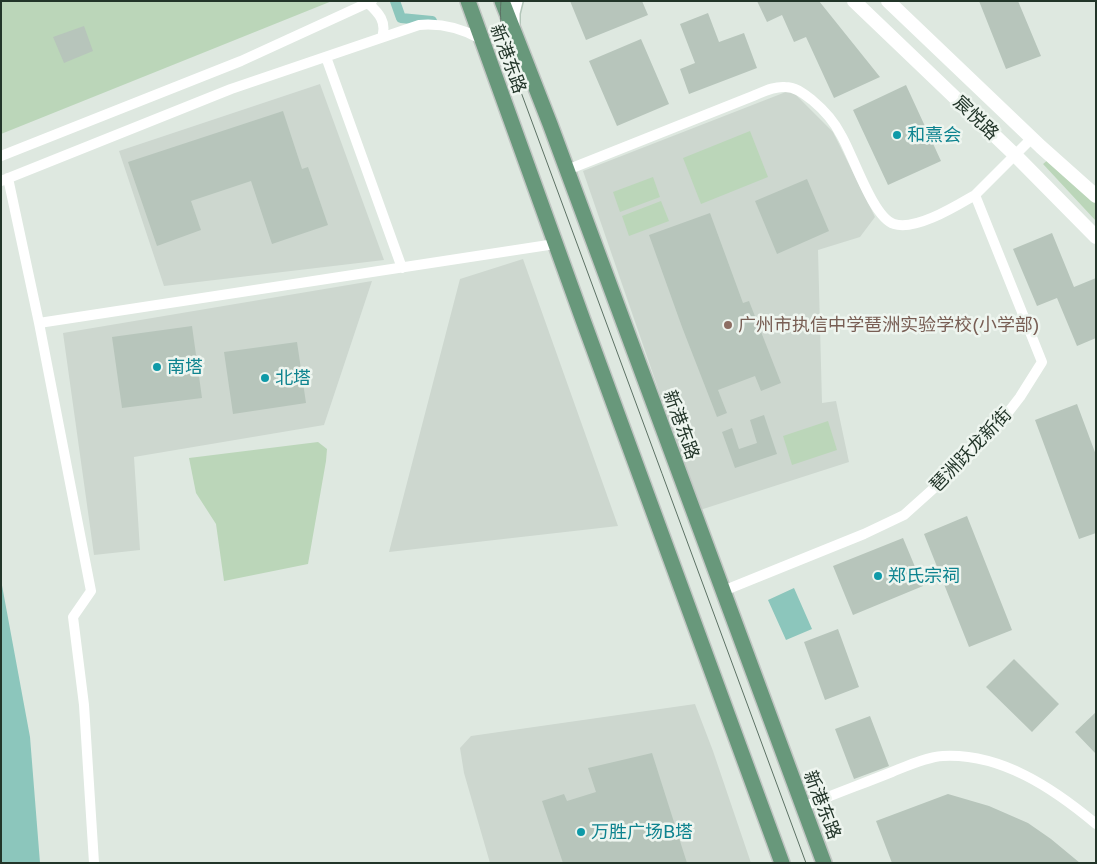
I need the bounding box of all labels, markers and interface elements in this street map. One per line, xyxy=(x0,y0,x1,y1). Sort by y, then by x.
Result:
street label: 新港东路 xyxy=(486,21,530,97)
street label: 宸悦路 xyxy=(949,91,1003,145)
place label: 和熹会 xyxy=(907,124,961,146)
marker: 和熹会 xyxy=(891,129,903,141)
place label: 广州市执信中学琶洲实验学校(小学部) xyxy=(738,314,1040,336)
marker: 广州市执信中学琶洲实验学校(小学部) xyxy=(722,319,734,331)
place label: 南塔 xyxy=(167,356,203,378)
marker: 南塔 xyxy=(151,361,163,373)
place label: 北塔 xyxy=(275,367,311,389)
marker: 北塔 xyxy=(259,372,271,384)
street label: 新港东路 xyxy=(659,387,703,463)
street label: 琶洲跃龙新街 xyxy=(926,404,1016,496)
place label: 郑氏宗祠 xyxy=(888,565,960,587)
marker: 郑氏宗祠 xyxy=(872,570,884,582)
street label: 新港东路 xyxy=(799,768,845,842)
place label: 万胜广场B塔 xyxy=(591,821,693,843)
marker: 万胜广场B塔 xyxy=(575,826,587,838)

